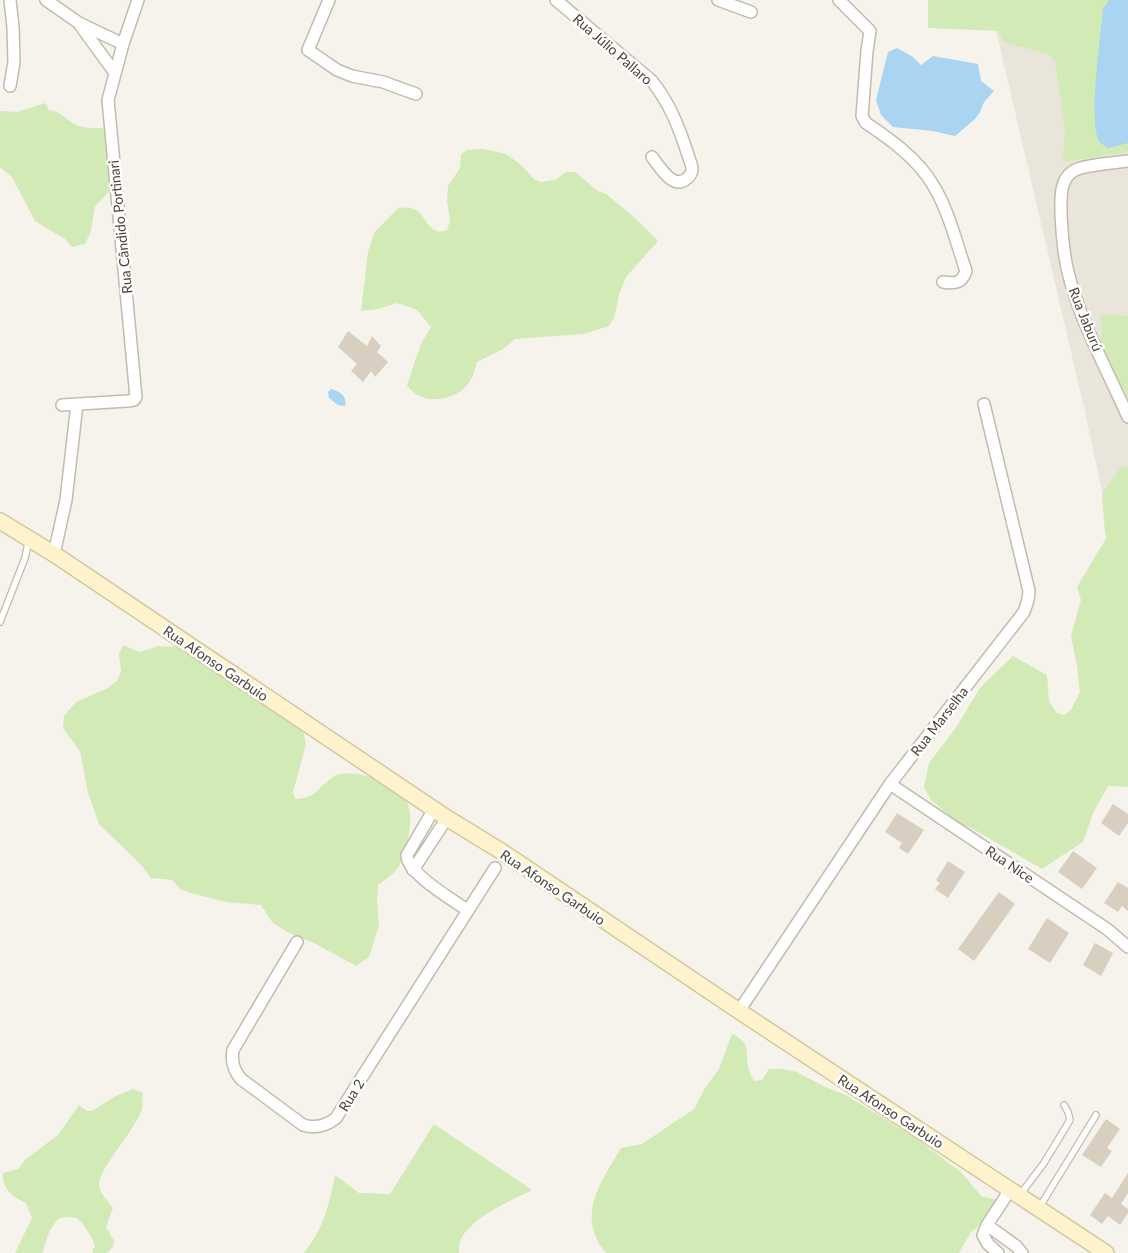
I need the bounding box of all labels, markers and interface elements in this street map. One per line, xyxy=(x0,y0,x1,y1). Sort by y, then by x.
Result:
street label: Rua Júlio Pallaro xyxy=(570,10,656,88)
street label: Rua Cândido Portinari xyxy=(105,159,135,295)
street label: Rua Jaburú xyxy=(1065,284,1107,354)
street label: Rua Afonso Garbuio xyxy=(160,622,272,704)
street label: Rua Marselha xyxy=(907,683,971,759)
street label: Rua Nice xyxy=(983,842,1037,886)
street label: Rua Afonso Garbuio xyxy=(497,846,609,928)
street label: Rua Afonso Garbuio xyxy=(835,1070,947,1152)
street label: Rua 2 xyxy=(335,1076,367,1114)

